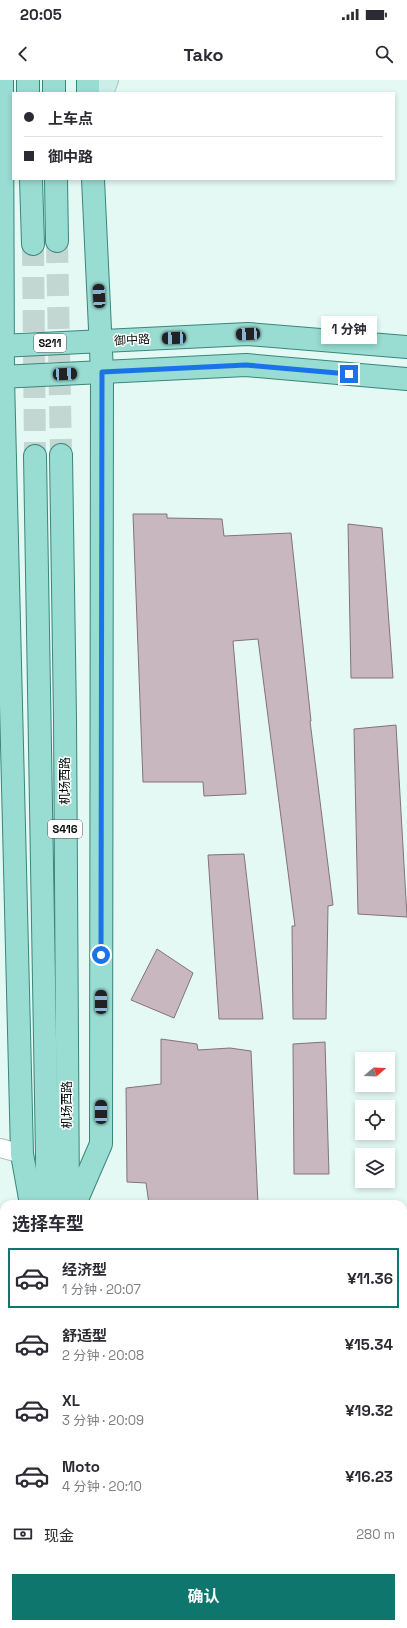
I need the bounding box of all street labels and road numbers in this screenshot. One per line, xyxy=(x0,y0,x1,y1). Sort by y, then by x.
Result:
street label: 御中路 xyxy=(114,331,150,349)
road number: S211 xyxy=(34,334,66,352)
street label: 机场西路 xyxy=(57,757,73,805)
road number: S416 xyxy=(48,820,82,838)
street label: 机场西路 xyxy=(59,1081,75,1129)

